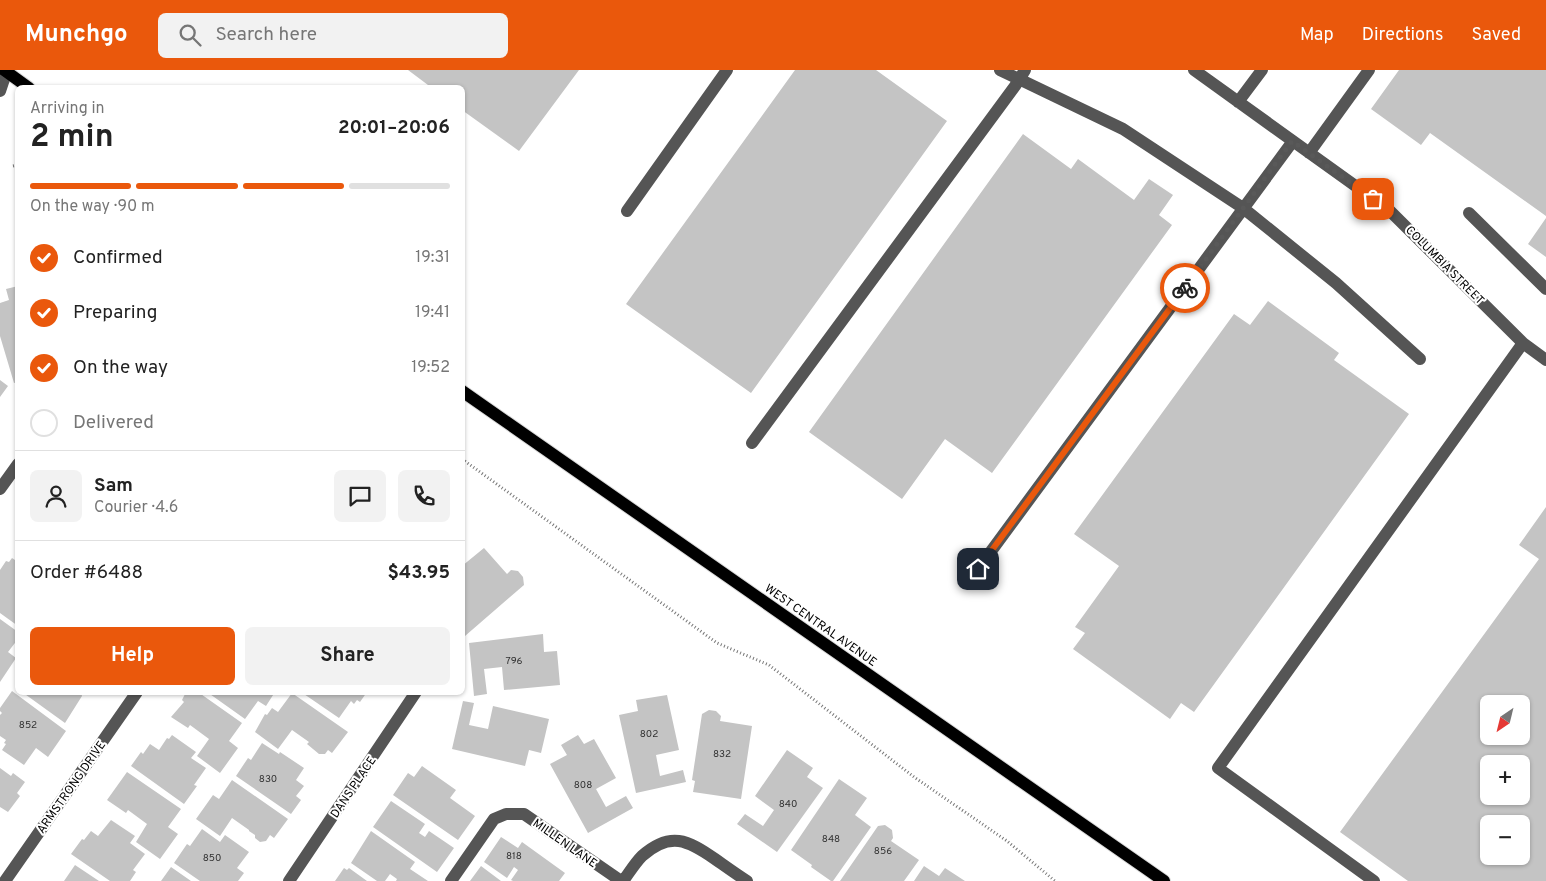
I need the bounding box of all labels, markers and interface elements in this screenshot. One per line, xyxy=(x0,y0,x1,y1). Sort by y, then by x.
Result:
search box xyxy=(158,13,508,58)
text: Munchgo xyxy=(25,20,128,50)
icon: search xyxy=(176,21,204,49)
text: Search here xyxy=(216,23,317,47)
text: Map xyxy=(1300,24,1334,47)
text: Directions xyxy=(1362,24,1444,47)
text: Saved xyxy=(1472,24,1521,47)
text: Arriving in xyxy=(30,99,105,119)
text: 20:01–20:06 xyxy=(338,116,450,140)
text: 2 min xyxy=(30,118,114,158)
pin xyxy=(1352,178,1394,220)
icon: bag xyxy=(1359,185,1387,213)
text: On the way · 90 m xyxy=(30,197,155,217)
street label: COLUMBIA STREET xyxy=(1401,223,1487,309)
icon: check xyxy=(30,244,58,272)
text: Confirmed xyxy=(73,246,163,270)
text: 19:31 xyxy=(415,248,450,268)
courier xyxy=(1160,263,1210,313)
icon: bike xyxy=(1171,274,1199,302)
icon: check xyxy=(30,299,58,327)
text: Preparing xyxy=(73,301,157,325)
text: 19:41 xyxy=(415,303,450,323)
icon: check xyxy=(30,354,58,382)
text: On the way xyxy=(73,356,168,380)
text: 19:52 xyxy=(411,358,450,378)
text: Delivered xyxy=(73,411,154,435)
button: person xyxy=(30,470,82,522)
button: chat xyxy=(334,470,386,522)
button: phone xyxy=(398,470,450,522)
text: Sam xyxy=(94,474,133,498)
text: Courier · 4.6 xyxy=(94,498,178,518)
pin xyxy=(957,548,999,590)
icon: home xyxy=(964,555,992,583)
text: Order #6488 xyxy=(30,561,143,585)
text: $43.95 xyxy=(387,561,450,585)
street label: WEST CENTRAL AVENUE xyxy=(761,581,880,671)
button: Help xyxy=(30,627,235,685)
button: Share xyxy=(245,627,450,685)
house number: 796 xyxy=(505,655,523,668)
north arrow xyxy=(1480,695,1530,745)
map controls xyxy=(1480,695,1530,865)
house number: 852 xyxy=(19,719,37,732)
house number: 802 xyxy=(640,728,658,741)
street label: ARMSTRONG DRIVE xyxy=(34,738,110,837)
house number: 832 xyxy=(713,748,731,761)
street label: DANS PLACE xyxy=(327,754,380,821)
button: + xyxy=(1480,755,1530,805)
house number: 830 xyxy=(259,773,277,786)
house number: 808 xyxy=(574,779,592,792)
house number: 840 xyxy=(779,798,797,811)
button: − xyxy=(1480,815,1530,865)
street label: MILLEN LANE xyxy=(529,816,600,872)
house number: 848 xyxy=(822,833,840,846)
house number: 856 xyxy=(874,845,892,858)
house number: 818 xyxy=(506,850,522,863)
house number: 850 xyxy=(203,852,221,865)

